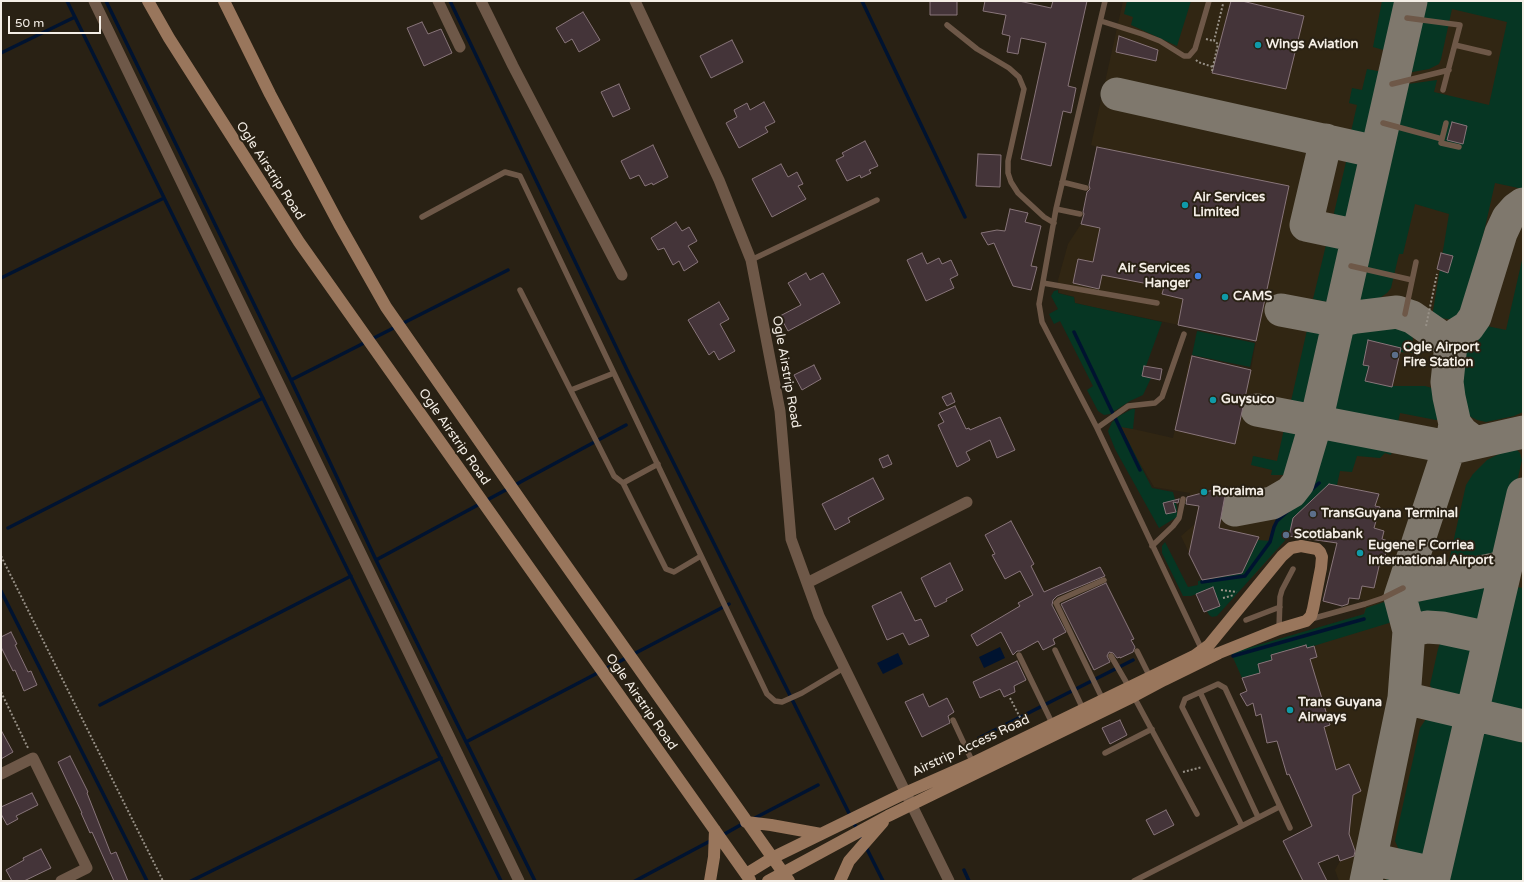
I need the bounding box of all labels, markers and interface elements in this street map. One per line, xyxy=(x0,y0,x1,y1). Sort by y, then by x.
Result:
scale bar xyxy=(10,8,103,34)
text: 50 m xyxy=(15,16,44,30)
place label: Wings Aviation xyxy=(1266,37,1359,53)
marker: Wings Aviation xyxy=(1253,40,1263,50)
street label: Ogle Airstrip Road xyxy=(232,119,308,223)
place label: Air Services Limited xyxy=(1193,190,1265,221)
marker: Air Services Limited xyxy=(1180,200,1190,210)
place label: Air Services Hanger xyxy=(1118,261,1190,292)
marker: Air Services Hanger xyxy=(1193,271,1203,281)
place label: CAMS xyxy=(1233,289,1272,305)
marker: CAMS xyxy=(1220,292,1230,302)
street label: Ogle Airstrip Road xyxy=(768,315,804,429)
place label: Ogle Airport Fire Station xyxy=(1403,340,1479,371)
marker: Ogle Airport Fire Station xyxy=(1390,350,1400,360)
street label: Ogle Airstrip Road xyxy=(415,386,493,488)
place label: Guysuco xyxy=(1221,392,1275,408)
marker: Guysuco xyxy=(1208,395,1218,405)
place label: Roraima xyxy=(1212,484,1264,500)
marker: Roraima xyxy=(1199,487,1209,497)
place label: TransGuyana Terminal xyxy=(1321,506,1458,522)
marker: TransGuyana Terminal xyxy=(1308,509,1318,519)
place label: Scotiabank xyxy=(1294,527,1363,543)
marker: Scotiabank xyxy=(1281,530,1291,540)
place label: Eugene F Corriea International Airport xyxy=(1368,538,1493,569)
marker: Eugene F Corriea International Airport xyxy=(1355,548,1365,558)
street label: Ogle Airstrip Road xyxy=(602,651,680,753)
place label: Trans Guyana Airways xyxy=(1298,695,1382,726)
marker: Trans Guyana Airways xyxy=(1285,705,1295,715)
street label: Airstrip Access Road xyxy=(910,712,1032,780)

